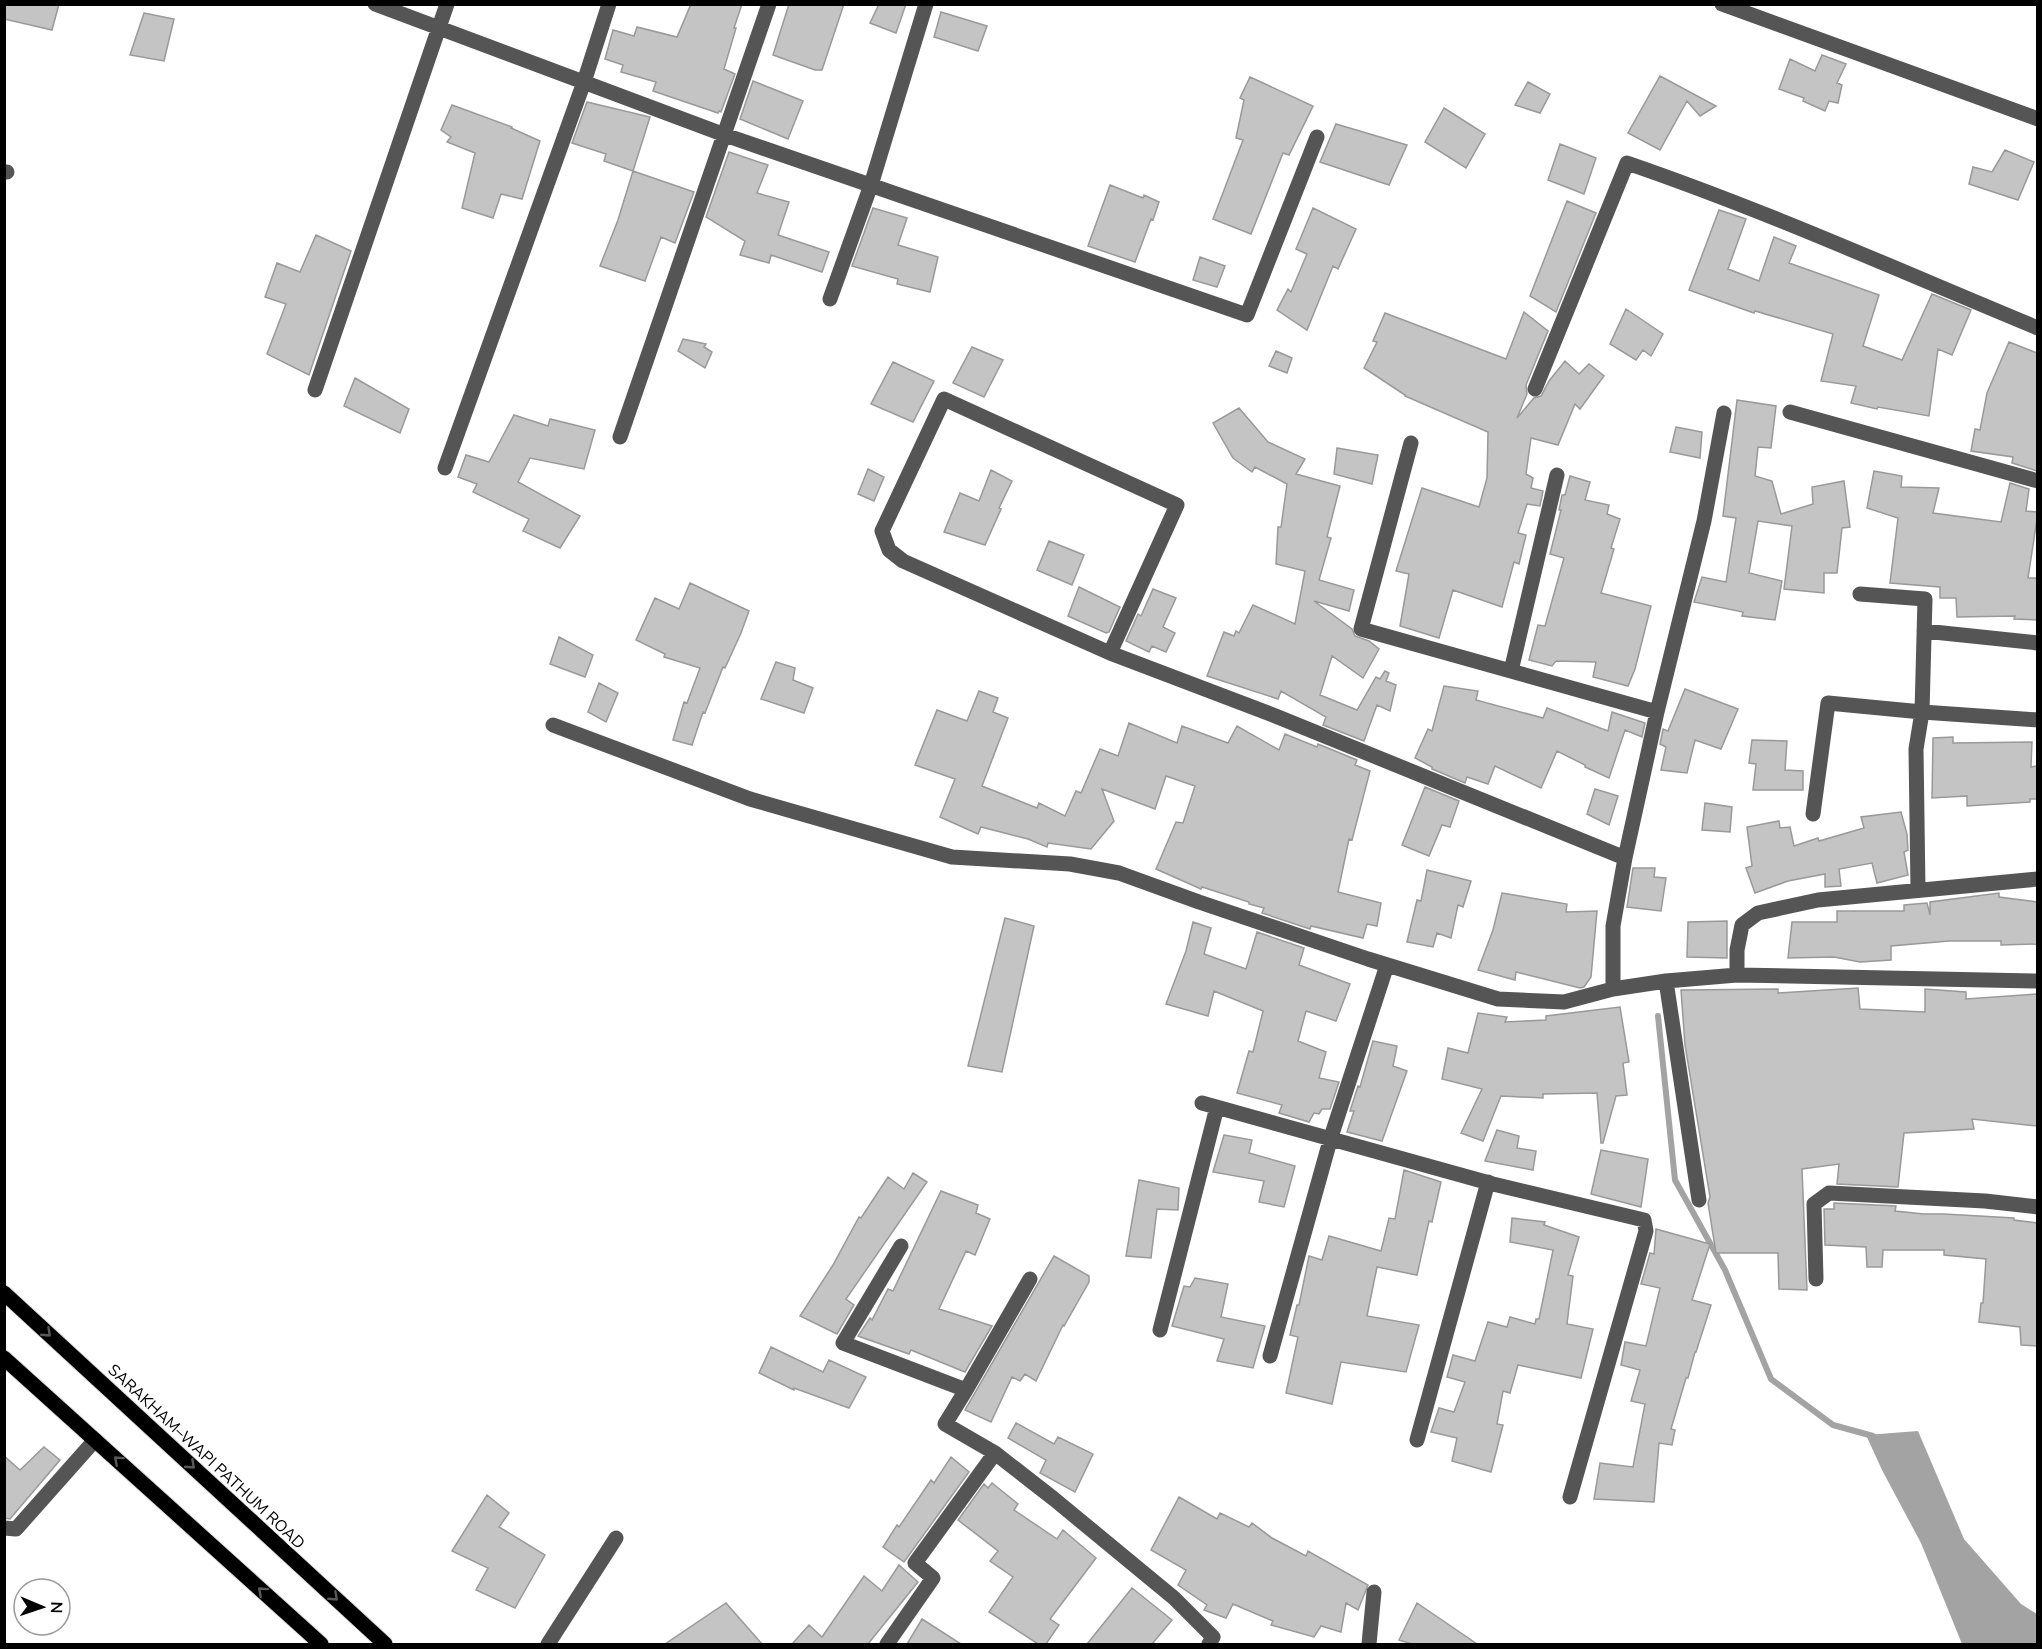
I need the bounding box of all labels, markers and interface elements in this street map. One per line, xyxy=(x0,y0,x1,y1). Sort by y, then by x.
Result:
one-way arrow xyxy=(41,1326,51,1337)
street label: SARAKHAM–WAPI PATHUM ROAD xyxy=(103,1359,310,1554)
one-way arrow xyxy=(114,1457,125,1468)
one-way arrow xyxy=(184,1458,194,1469)
north arrow xyxy=(12,1577,72,1637)
one-way arrow xyxy=(258,1587,269,1598)
one-way arrow xyxy=(327,1590,338,1601)
text: N xyxy=(45,1601,67,1614)

